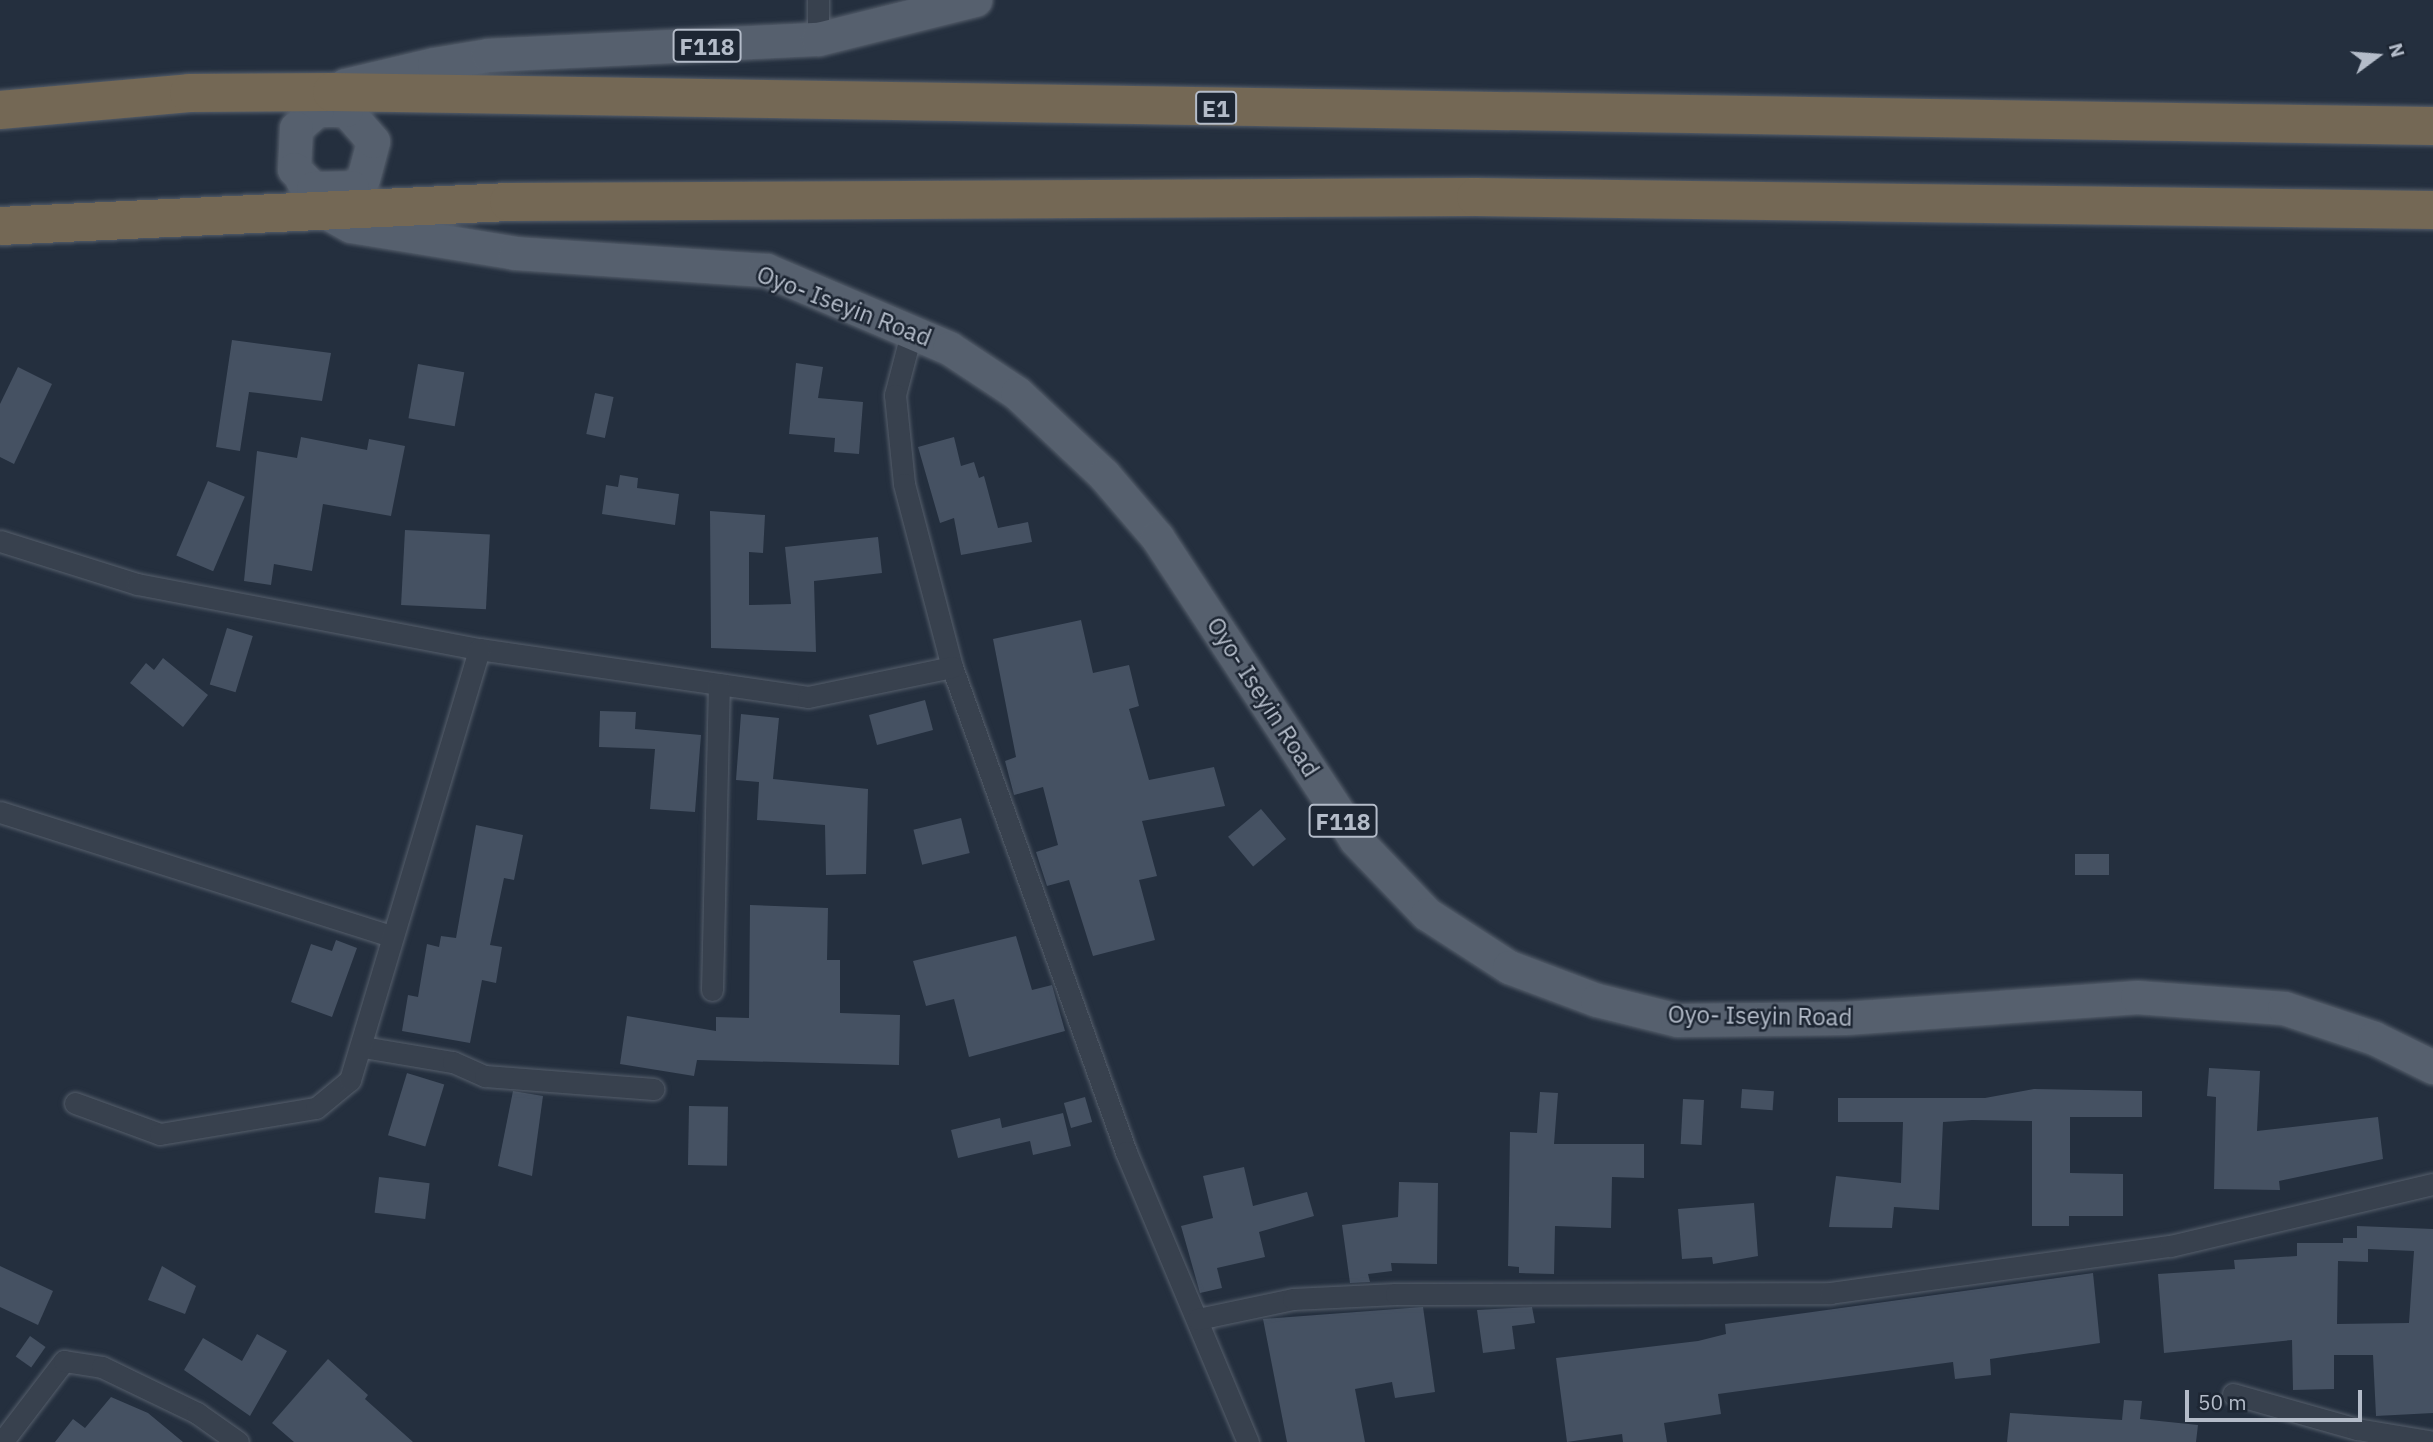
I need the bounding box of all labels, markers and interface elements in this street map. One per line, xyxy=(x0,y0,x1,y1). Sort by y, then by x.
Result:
north arrow xyxy=(2342,21,2412,91)
road number: F118 xyxy=(672,26,742,66)
text: N xyxy=(2384,40,2411,60)
road number: E1 xyxy=(1195,88,1237,128)
street label: Oyo- Iseyin Road xyxy=(753,259,935,353)
street label: Oyo- Iseyin Road xyxy=(1201,612,1325,782)
road number: F118 xyxy=(1308,802,1378,841)
street label: Oyo- Iseyin Road xyxy=(1667,1000,1853,1032)
scale bar xyxy=(2188,1376,2365,1420)
text: 50 m xyxy=(2198,1388,2247,1416)

